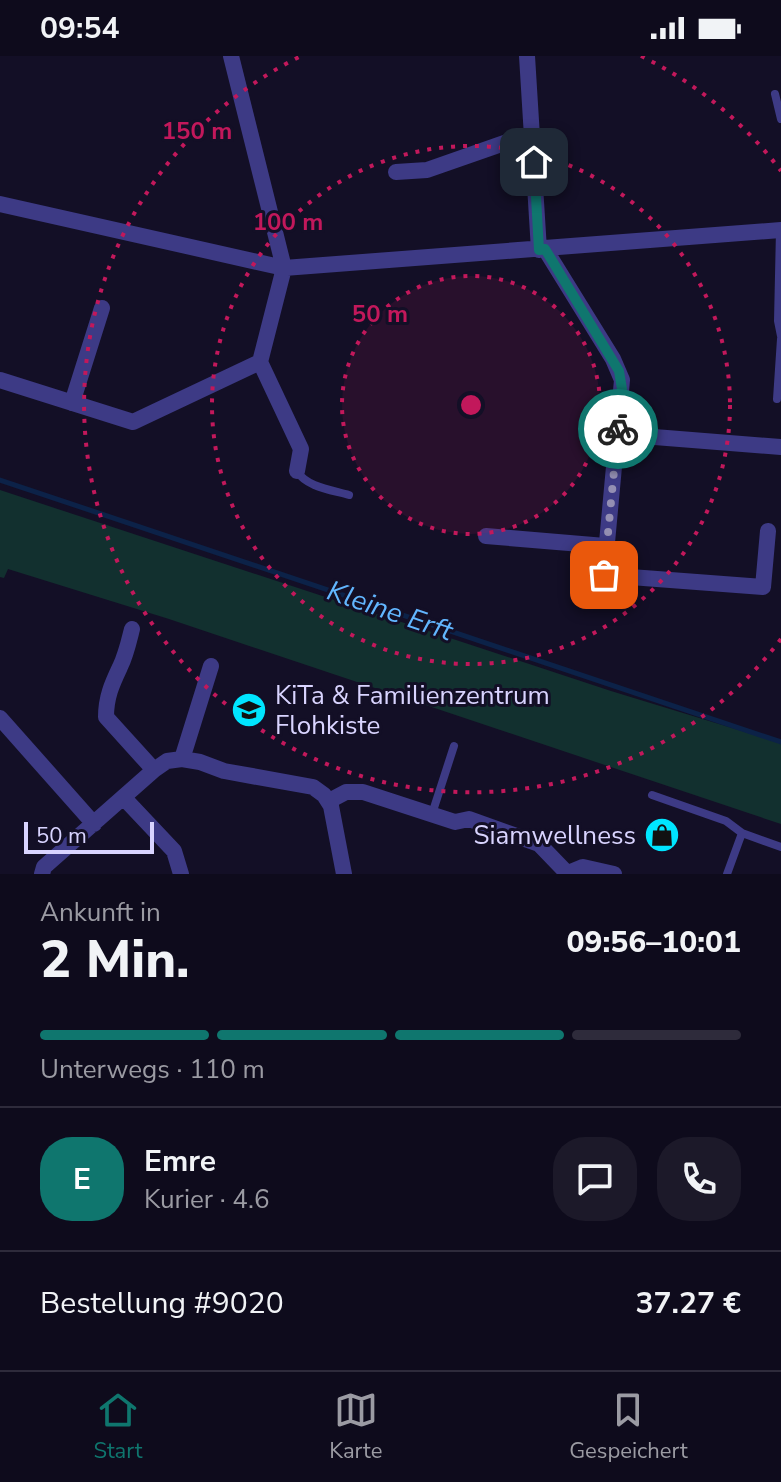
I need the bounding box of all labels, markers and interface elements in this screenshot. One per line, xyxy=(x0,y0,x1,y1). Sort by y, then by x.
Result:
text: 09:54 xyxy=(40,8,119,49)
text: 150 m xyxy=(162,115,232,147)
pin xyxy=(500,128,568,196)
icon: home xyxy=(512,140,556,184)
text: 100 m xyxy=(253,206,323,238)
text: 50 m xyxy=(352,298,408,330)
courier xyxy=(578,389,658,469)
centre of rings xyxy=(457,391,485,419)
icon: bike xyxy=(596,407,640,451)
pin xyxy=(570,541,638,609)
icon: bag xyxy=(582,553,626,597)
water label: Kleine Erft xyxy=(322,572,459,651)
place label: KiTa & Familienzentrum Flohkiste xyxy=(275,678,550,743)
school or university icon: KiTa & Familienzentrum Flohkiste xyxy=(230,691,268,729)
shop icon: Siamwellness xyxy=(643,816,681,854)
scale bar xyxy=(24,818,154,854)
place label: Siamwellness xyxy=(474,818,636,853)
text: 50 m xyxy=(36,821,87,851)
text: Ankunft in xyxy=(40,895,161,930)
text: 09:56–10:01 xyxy=(566,922,741,963)
text: 2 Min. xyxy=(40,924,190,995)
text: Unterwegs · 110 m xyxy=(40,1052,265,1087)
button: chat xyxy=(553,1137,637,1221)
button: phone xyxy=(657,1137,741,1221)
text: Emre xyxy=(144,1141,216,1182)
text: E xyxy=(73,1159,91,1200)
text: Kurier · 4.6 xyxy=(144,1182,269,1217)
text: Bestellung #9020 xyxy=(40,1283,284,1324)
text: 37.27 € xyxy=(635,1283,741,1324)
tab: Start xyxy=(93,1388,142,1466)
tab: Karte xyxy=(329,1388,382,1466)
tab: Gespeichert xyxy=(569,1388,688,1466)

